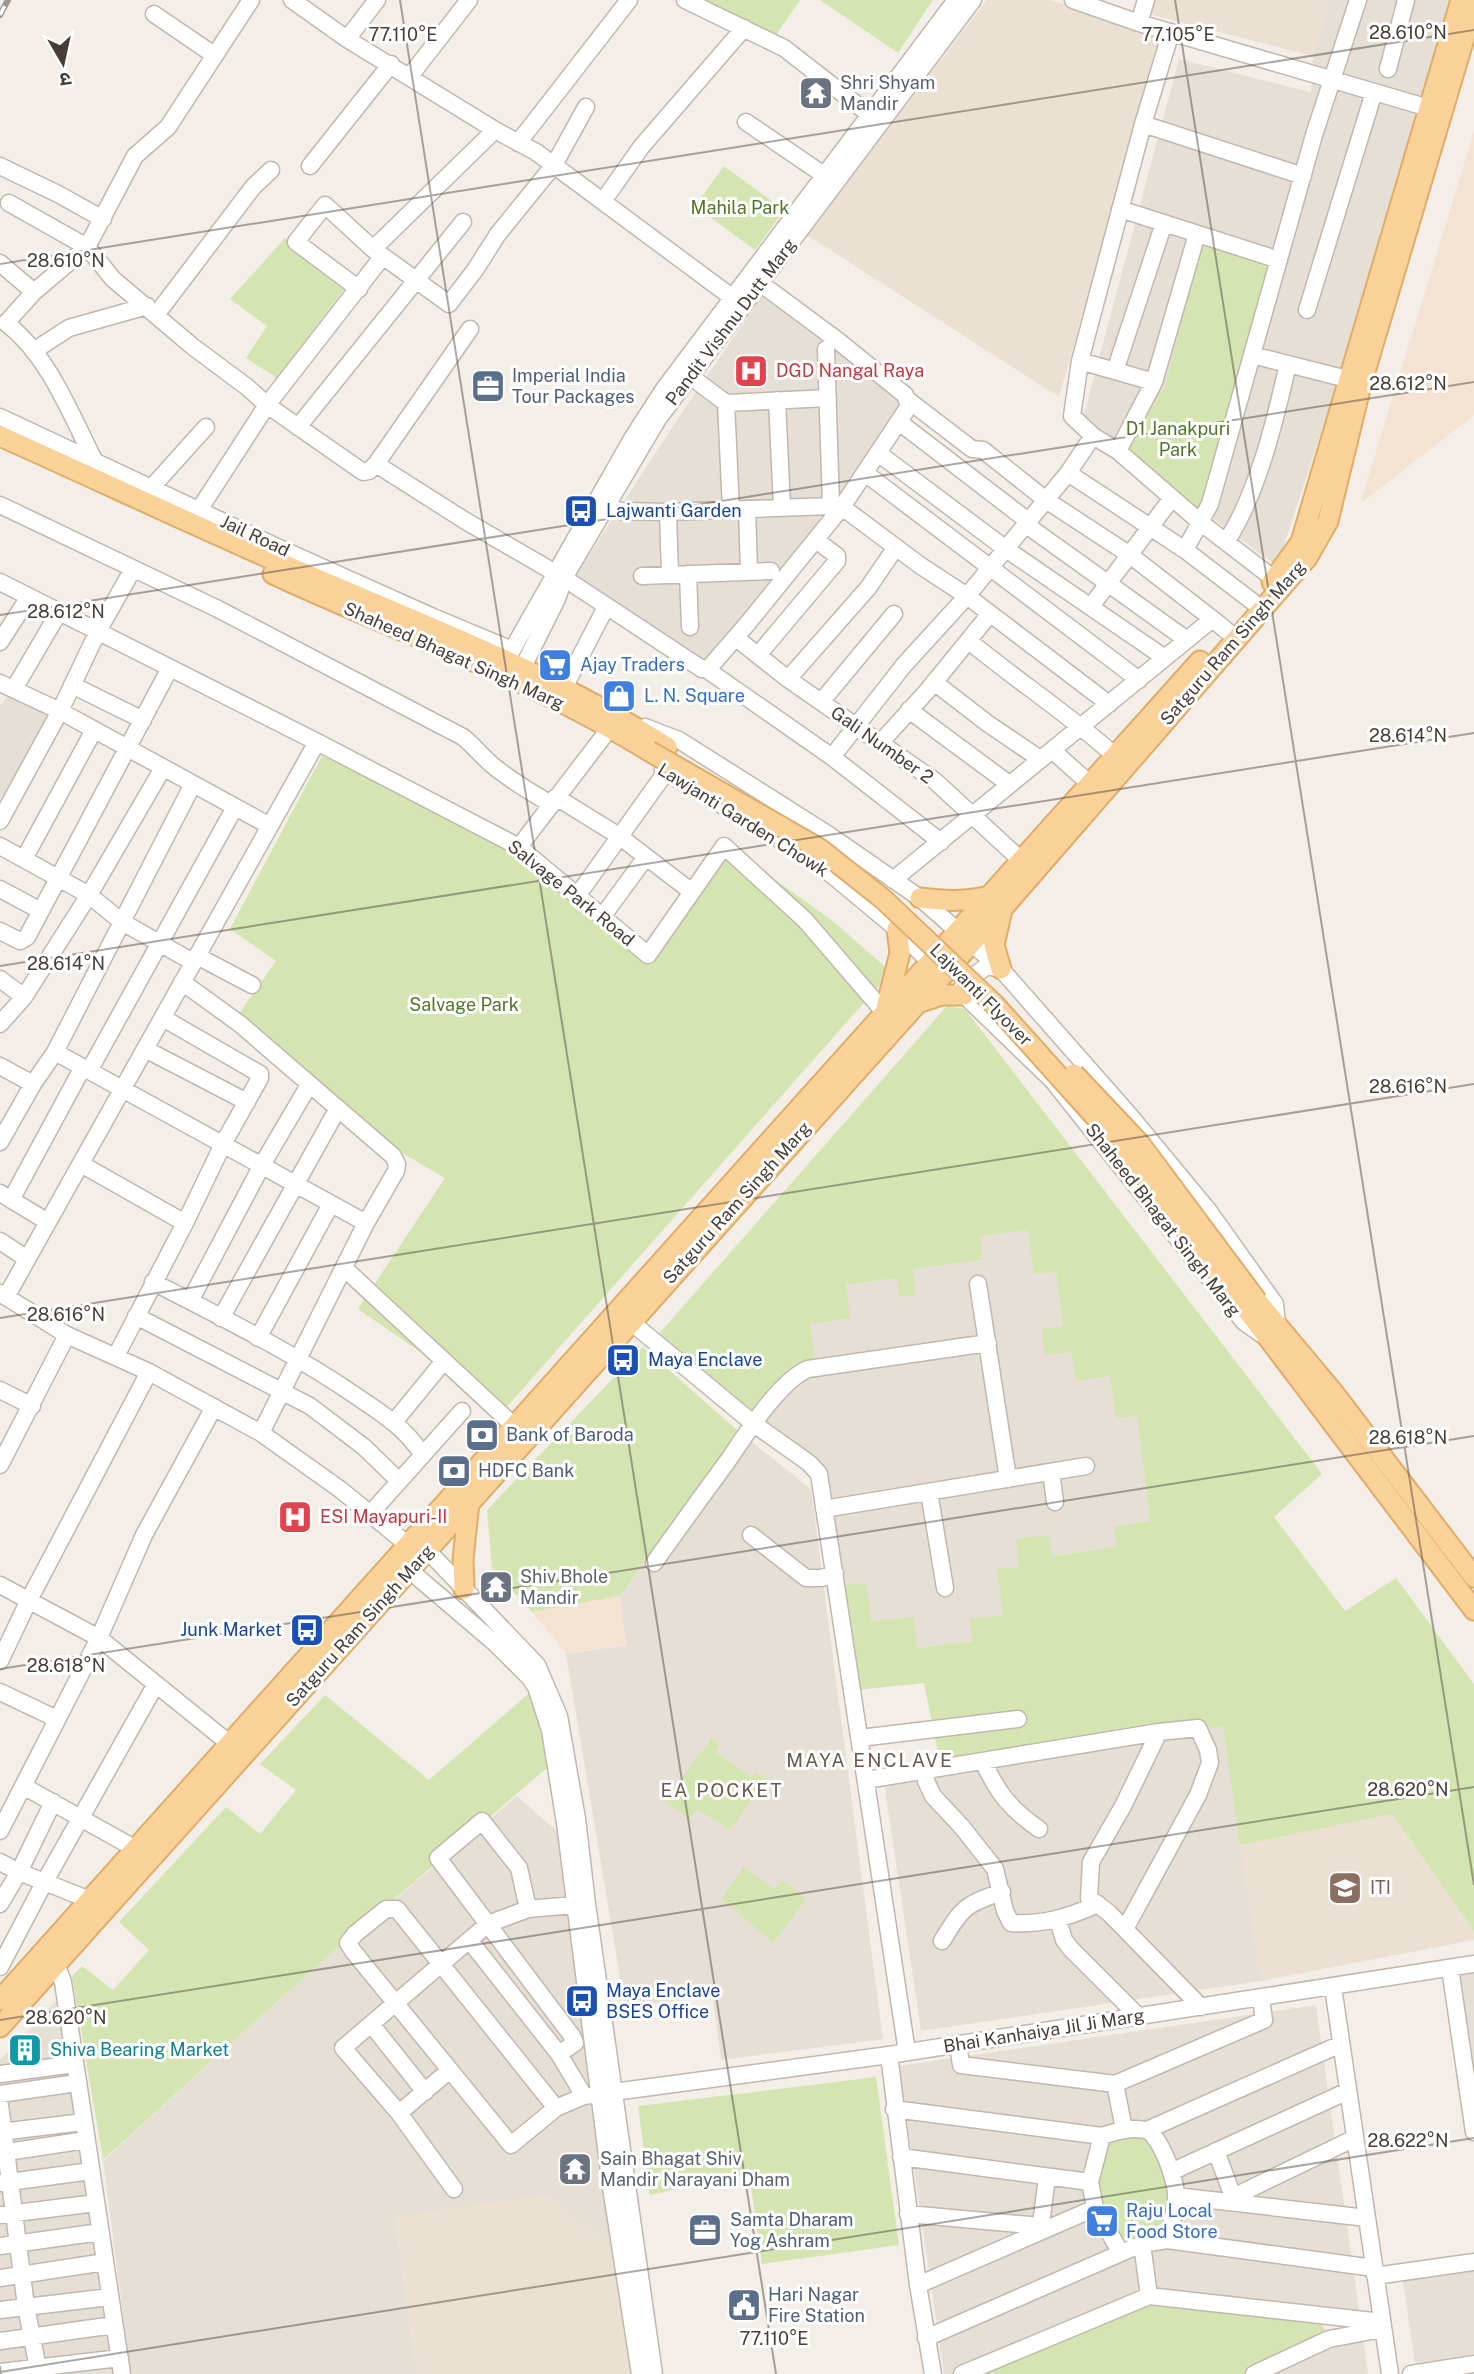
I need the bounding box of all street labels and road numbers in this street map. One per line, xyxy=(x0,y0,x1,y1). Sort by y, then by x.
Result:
street label: Pandit Vishnu Dutt Marg xyxy=(661,234,800,409)
street label: Jail Road xyxy=(217,510,293,561)
street label: Satguru Ram Singh Marg xyxy=(1156,556,1310,729)
street label: Shaheed Bhagat Singh Marg xyxy=(341,597,568,714)
street label: Gali Number 2 xyxy=(827,702,938,788)
street label: Lawjanti Garden Chowk xyxy=(654,758,832,881)
street label: Salvage Park Road xyxy=(504,835,639,950)
street label: Lajwanti Flyover xyxy=(926,939,1037,1050)
street label: Satguru Ram Singh Marg xyxy=(658,1117,815,1288)
street label: Shaheed Bhagat Singh Marg xyxy=(1081,1119,1245,1320)
street label: Satguru Ram Singh Marg xyxy=(281,1540,438,1711)
street label: Bhai Kanhaiya Jil Ji Marg xyxy=(942,2004,1146,2057)

